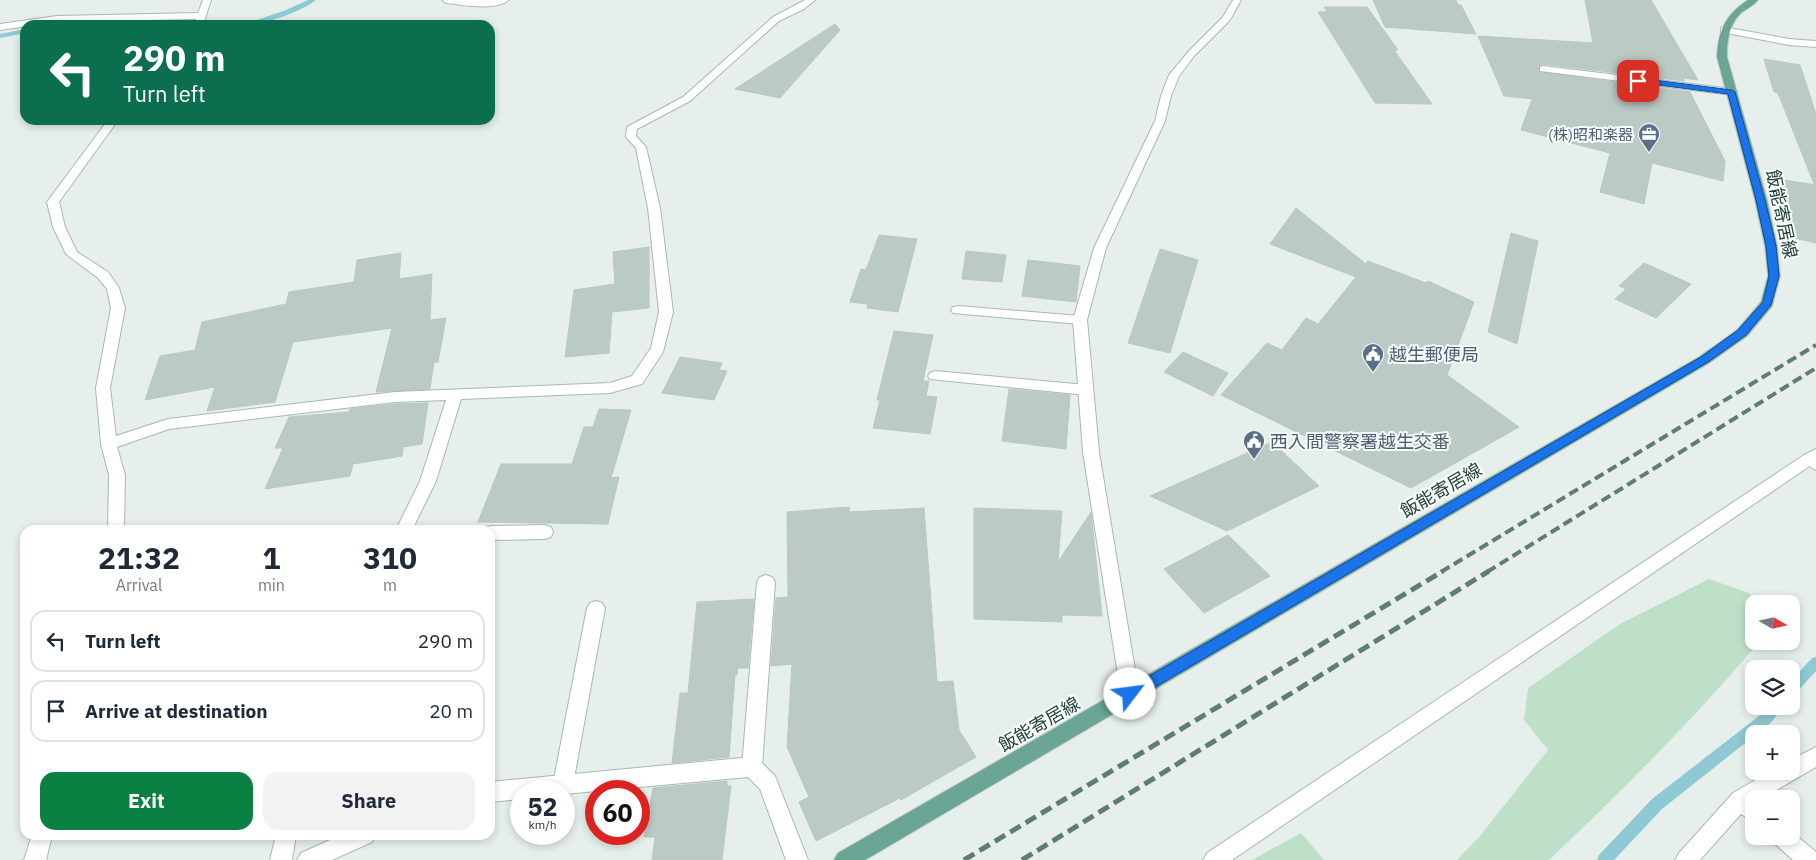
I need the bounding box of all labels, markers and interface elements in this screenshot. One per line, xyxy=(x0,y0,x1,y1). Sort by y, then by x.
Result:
text: 290 m xyxy=(123,35,226,81)
icon: left xyxy=(40,40,105,105)
pin xyxy=(1617,60,1659,102)
icon: arrive xyxy=(1624,67,1652,95)
text: Turn left xyxy=(123,79,206,108)
office icon: (株)昭和楽器 xyxy=(1637,122,1661,153)
place label: (株)昭和楽器 xyxy=(1548,125,1633,144)
street label: 飯能寄居線 xyxy=(1761,168,1803,260)
public building icon: 越生郵便局 xyxy=(1361,342,1385,373)
place label: 越生郵便局 xyxy=(1389,343,1479,366)
public building icon: 西入間警察署越生交番 xyxy=(1242,429,1266,460)
place label: 西入間警察署越生交番 xyxy=(1270,430,1450,453)
street label: 飯能寄居線 xyxy=(1396,458,1486,522)
text: 21:32 xyxy=(98,538,180,577)
text: 1 xyxy=(262,538,280,577)
text: 310 xyxy=(363,538,417,577)
text: Arrival xyxy=(116,575,162,595)
text: min xyxy=(258,575,285,595)
text: m xyxy=(383,575,397,595)
north arrow xyxy=(1745,595,1800,650)
map controls xyxy=(1745,595,1800,845)
icon: left xyxy=(42,627,70,655)
text: Turn left xyxy=(85,629,161,653)
text: 290 m xyxy=(418,629,473,653)
button: layers xyxy=(1745,660,1800,715)
position arrow xyxy=(1103,667,1155,719)
street label: 飯能寄居線 xyxy=(994,692,1084,756)
icon: arrive xyxy=(42,697,70,725)
text: Arrive at destination xyxy=(85,699,268,723)
text: 20 m xyxy=(429,699,473,723)
button: + xyxy=(1745,725,1800,780)
button: Exit xyxy=(40,772,253,830)
button: Share xyxy=(263,772,475,830)
speed limit sign: 60 xyxy=(585,780,650,845)
text: 52 xyxy=(527,790,558,823)
button: − xyxy=(1745,790,1800,845)
text: km/h xyxy=(528,817,557,832)

